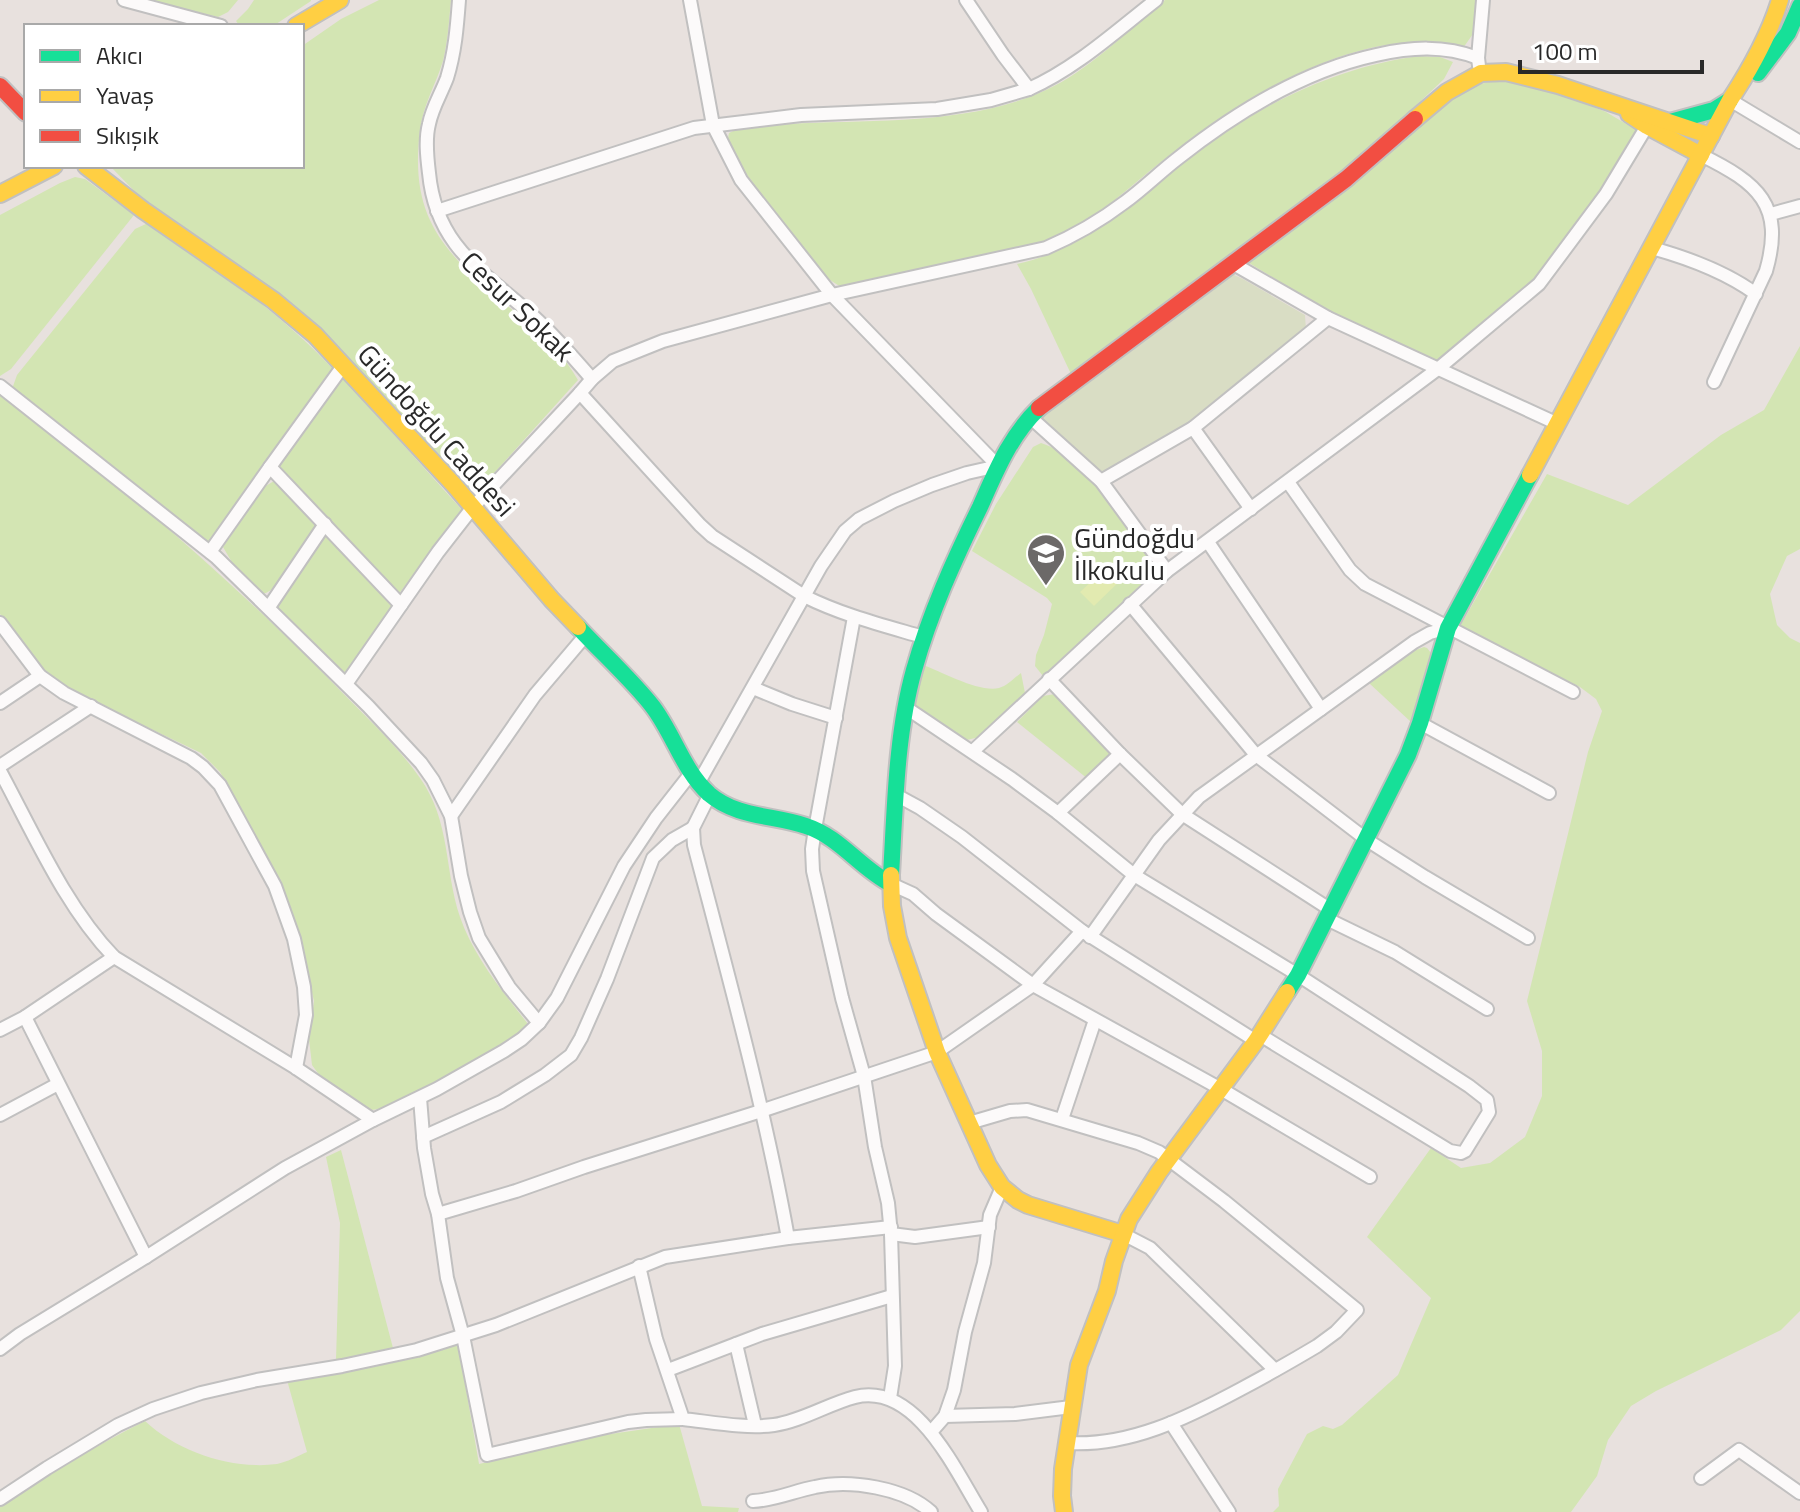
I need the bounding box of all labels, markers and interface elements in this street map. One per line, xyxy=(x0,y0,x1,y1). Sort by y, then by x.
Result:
legend xyxy=(24,24,304,168)
scale bar xyxy=(1520,24,1702,74)
text: 100 m xyxy=(1532,33,1598,69)
text: Akıcı xyxy=(96,37,143,73)
text: Yavaş xyxy=(96,77,154,113)
text: Sıkışık xyxy=(96,117,159,153)
street label: Cesur Sokak xyxy=(451,241,585,371)
street label: Gündoğdu Caddesi xyxy=(348,334,526,526)
place label: Gündoğdu İlkokulu xyxy=(1074,516,1195,591)
school or university icon: Gündoğdu İlkokulu xyxy=(1025,532,1067,587)

